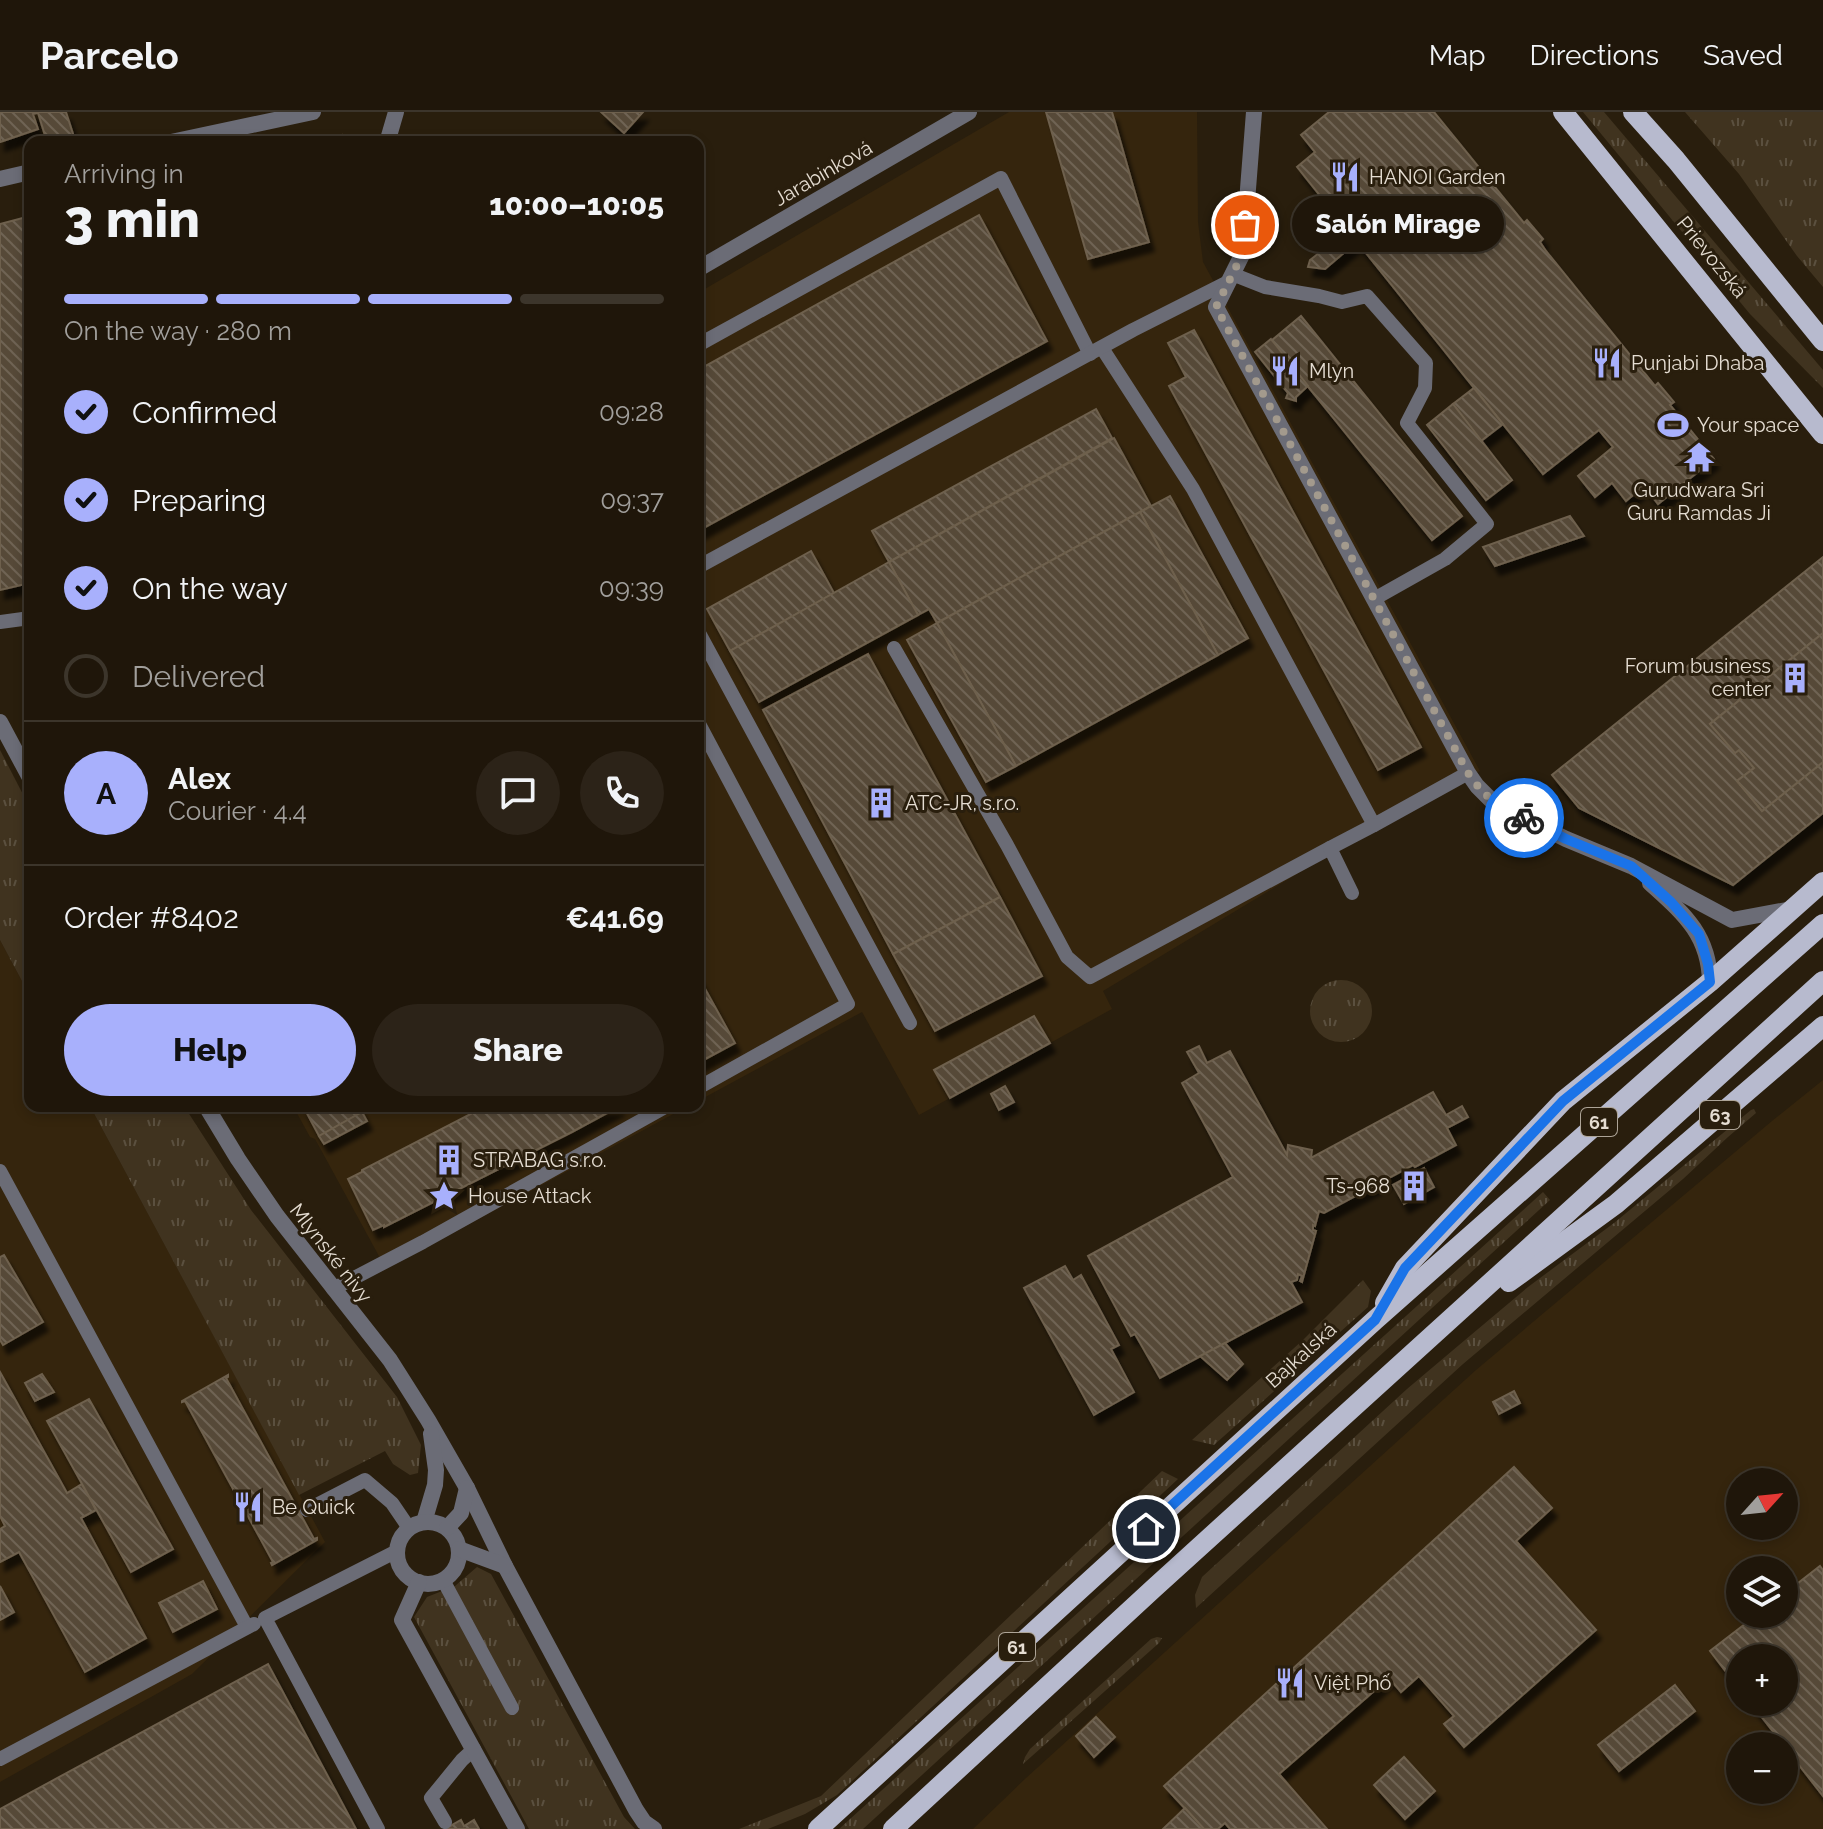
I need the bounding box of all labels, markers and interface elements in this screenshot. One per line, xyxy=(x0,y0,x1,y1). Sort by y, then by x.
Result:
text: Parcelo xyxy=(40,33,179,78)
text: Map xyxy=(1429,39,1486,72)
text: Directions xyxy=(1530,39,1659,72)
text: Saved xyxy=(1703,39,1783,72)
street label: Jarabinková xyxy=(770,135,876,211)
text: Arriving in xyxy=(64,159,184,189)
restaurant icon: HANOI Garden xyxy=(1328,160,1362,194)
place label: HANOI Garden xyxy=(1369,165,1506,189)
text: 10:00–10:05 xyxy=(489,187,664,222)
text: 3 min xyxy=(64,188,200,249)
pin xyxy=(1211,191,1279,259)
callout: Salón Mirage xyxy=(1293,197,1505,253)
icon: bag xyxy=(1223,203,1267,247)
text: Salón Mirage xyxy=(1316,209,1480,239)
street label: Prievozská xyxy=(1672,211,1752,303)
text: On the way · 280 m xyxy=(64,316,292,346)
restaurant icon: Punjabi Dhaba xyxy=(1590,346,1624,380)
place label: Punjabi Dhaba xyxy=(1631,351,1764,375)
restaurant icon: Mlyn xyxy=(1268,354,1302,388)
place label: Mlyn xyxy=(1309,359,1354,383)
icon: check xyxy=(64,390,108,434)
text: Confirmed xyxy=(132,395,277,430)
text: 09:28 xyxy=(599,397,664,427)
sports icon: Your space xyxy=(1656,408,1690,442)
place label: Your space xyxy=(1697,413,1799,437)
temple icon: Gurudwara Sri Guru Ramdas Ji xyxy=(1682,440,1716,474)
icon: check xyxy=(64,478,108,522)
place label: Gurudwara Sri Guru Ramdas Ji xyxy=(1627,478,1771,525)
text: Preparing xyxy=(132,483,266,518)
text: 09:37 xyxy=(600,485,664,515)
icon: check xyxy=(64,566,108,610)
text: On the way xyxy=(132,571,288,606)
text: 09:39 xyxy=(599,573,664,603)
place label: Forum business center xyxy=(1625,654,1771,701)
text: Delivered xyxy=(132,659,265,694)
building icon: Forum business center xyxy=(1778,661,1812,695)
button: chat xyxy=(476,751,560,835)
button: phone xyxy=(580,751,664,835)
text: Alex xyxy=(168,761,231,796)
text: A xyxy=(96,776,116,811)
courier xyxy=(1484,778,1564,858)
building icon: ATC-JR, s.r.o. xyxy=(864,786,898,820)
place label: ATC-JR, s.r.o. xyxy=(905,791,1019,815)
text: Courier · 4.4 xyxy=(168,796,307,826)
icon: bike xyxy=(1502,796,1546,840)
text: Order #8402 xyxy=(64,900,239,935)
text: €41.69 xyxy=(565,900,664,935)
button: Help xyxy=(64,1004,356,1096)
button: Share xyxy=(372,1004,664,1096)
road number: 63 xyxy=(1700,1101,1740,1129)
road number: 61 xyxy=(1581,1108,1617,1136)
building icon: STRABAG s.r.o. xyxy=(432,1143,466,1177)
place label: STRABAG s.r.o. xyxy=(473,1148,606,1172)
building icon: Ts-968 xyxy=(1397,1169,1431,1203)
place label: Ts-968 xyxy=(1326,1174,1390,1198)
place icon: House Attack xyxy=(427,1179,461,1213)
place label: House Attack xyxy=(468,1184,592,1208)
street label: Mlynské nivy xyxy=(285,1199,377,1307)
street label: Bajkalská xyxy=(1261,1317,1341,1393)
north arrow xyxy=(1726,1468,1798,1540)
map controls xyxy=(1726,1468,1798,1804)
restaurant icon: Be Quick xyxy=(231,1490,265,1524)
place label: Be Quick xyxy=(272,1495,355,1519)
pin xyxy=(1112,1495,1180,1563)
icon: home xyxy=(1124,1507,1168,1551)
button: layers xyxy=(1726,1556,1798,1628)
road number: 61 xyxy=(999,1633,1035,1661)
button: + xyxy=(1726,1644,1798,1716)
restaurant icon: Việt Phố xyxy=(1273,1666,1307,1700)
place label: Việt Phố xyxy=(1314,1671,1392,1695)
button: − xyxy=(1726,1732,1798,1804)

